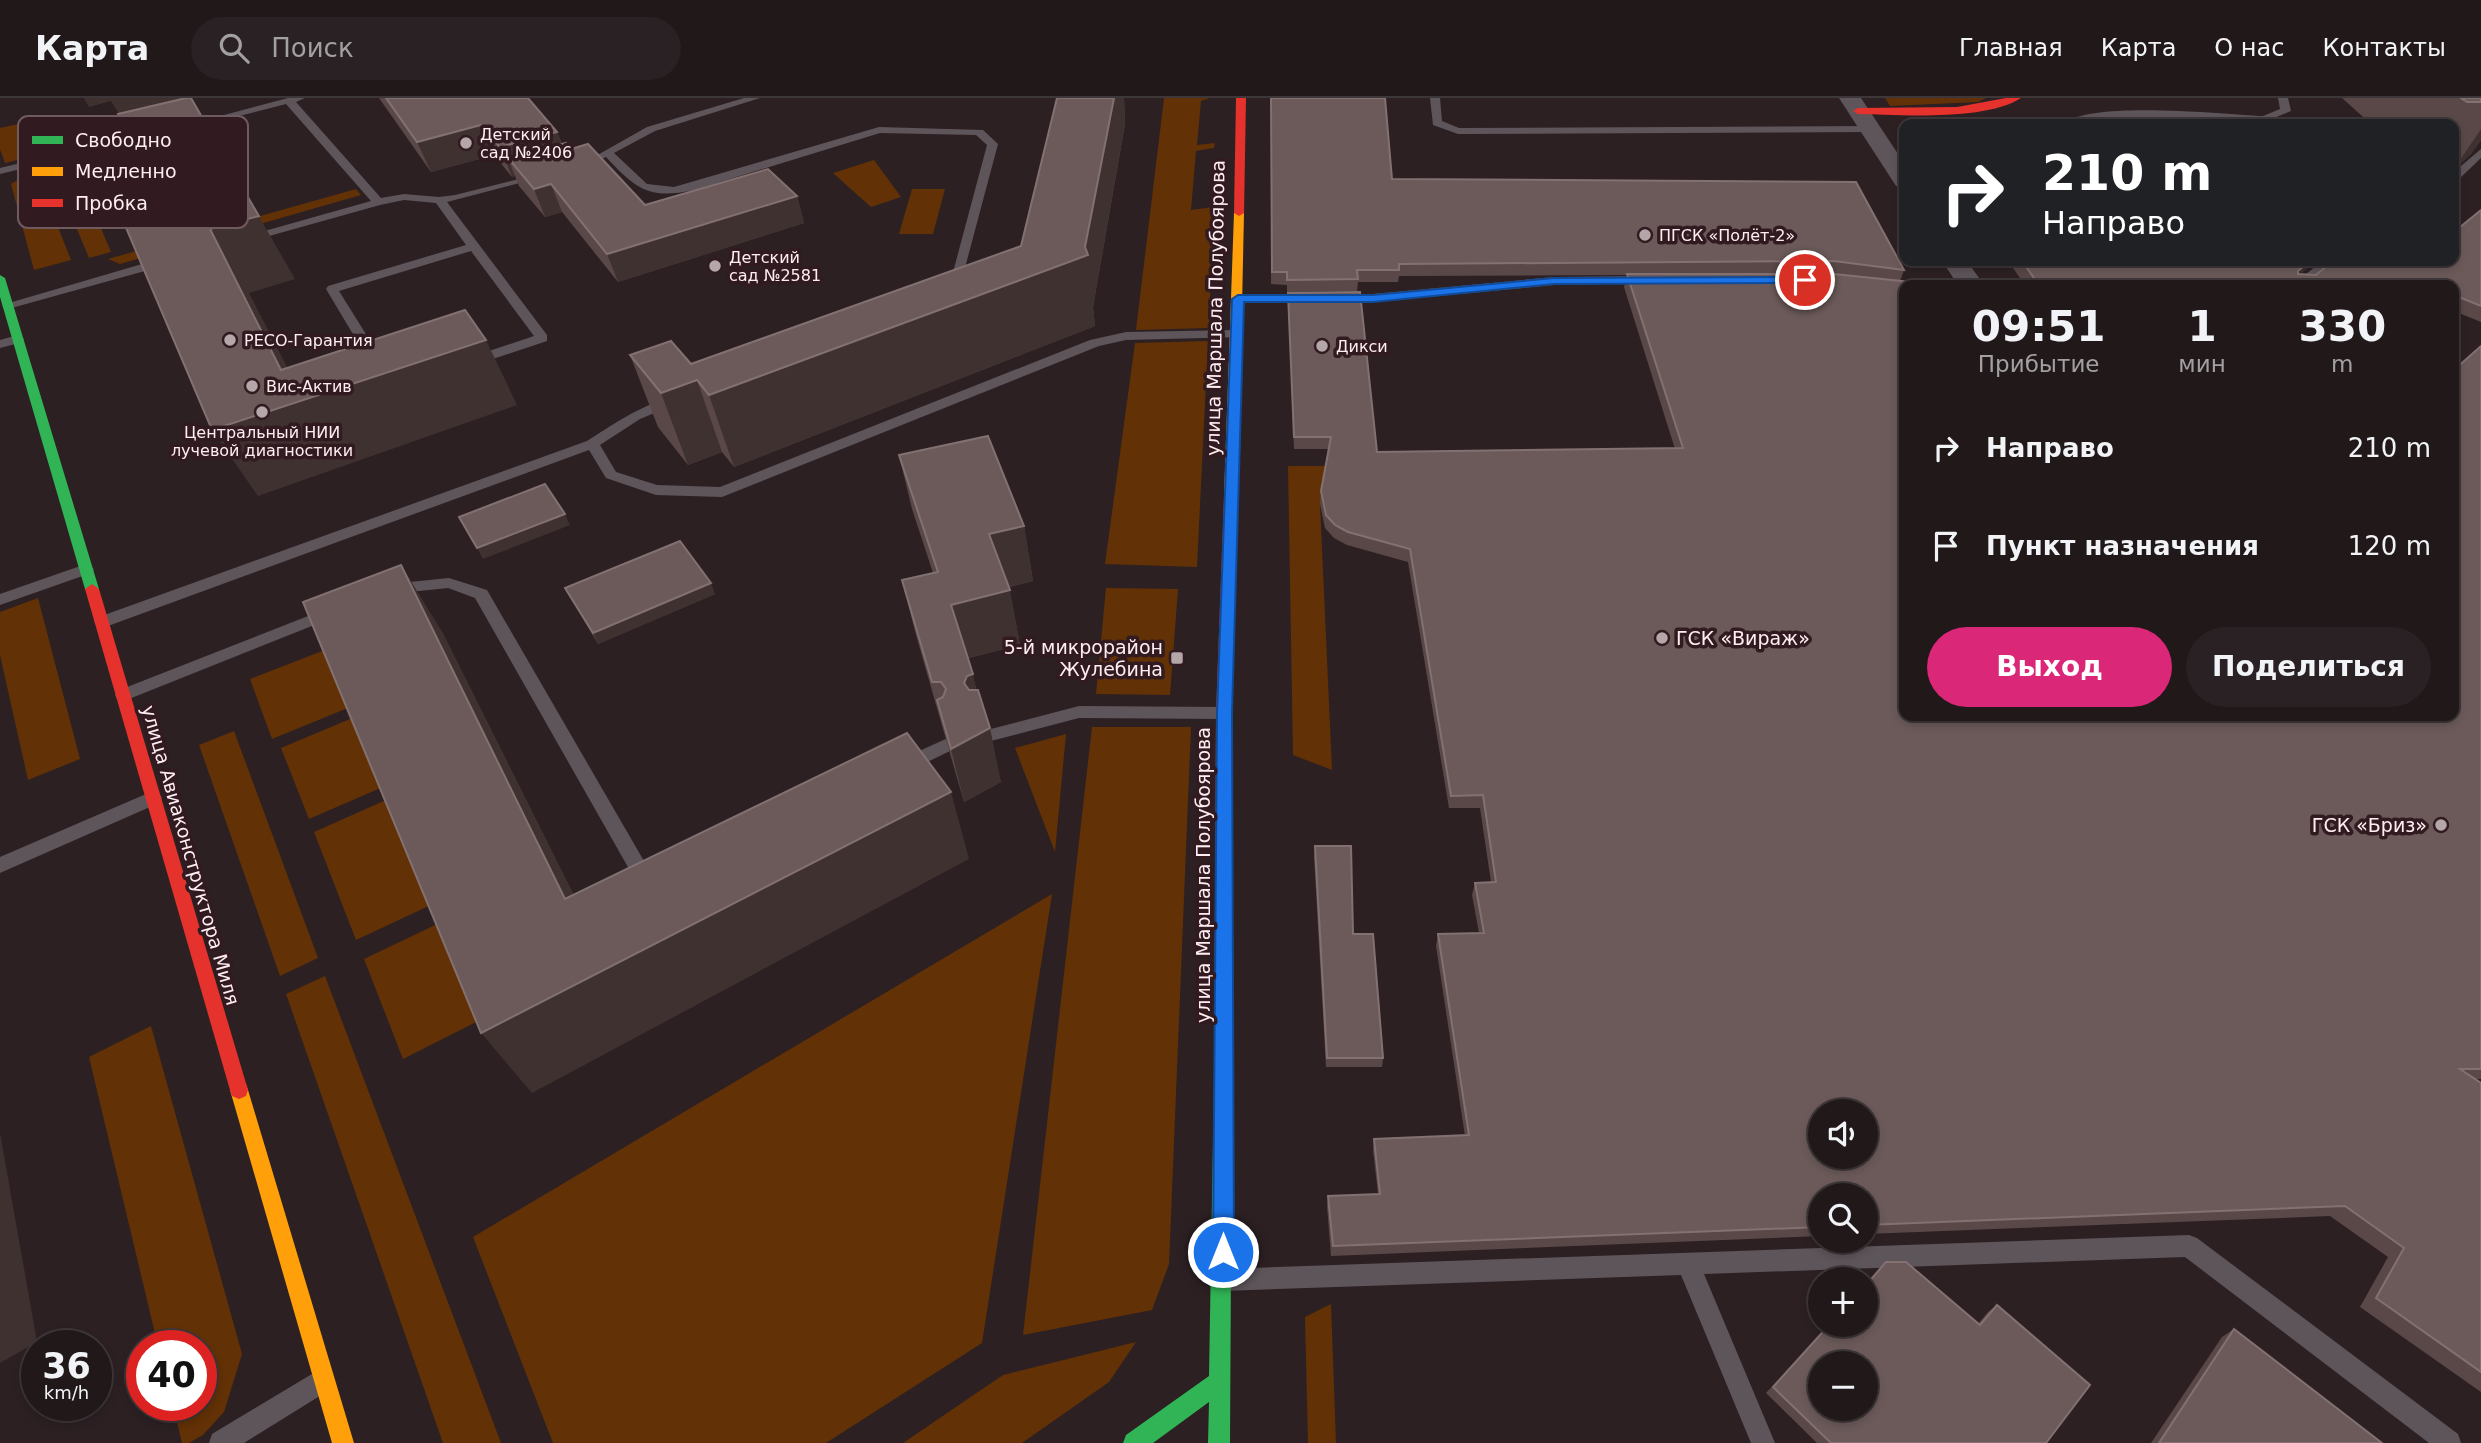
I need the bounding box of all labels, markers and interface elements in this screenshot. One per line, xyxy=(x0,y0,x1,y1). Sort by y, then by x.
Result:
search box xyxy=(191,17,681,80)
text: Карта xyxy=(35,29,149,68)
icon: search xyxy=(215,29,253,67)
text: Поиск xyxy=(271,33,354,63)
text: Главная xyxy=(1959,34,2063,62)
text: Карта xyxy=(2101,34,2176,62)
text: О нас xyxy=(2214,34,2284,62)
text: Контакты xyxy=(2322,34,2446,62)
legend xyxy=(18,116,248,228)
place label: Детский сад №2406 xyxy=(480,125,572,162)
text: Свободно xyxy=(75,129,172,151)
marker: Детский сад №2406 xyxy=(458,135,474,151)
text: 210 m xyxy=(2042,145,2212,202)
icon: right xyxy=(1927,147,2018,238)
text: Медленно xyxy=(75,160,177,182)
street label: улица Маршала Полубоярова xyxy=(1201,160,1229,456)
text: Пробка xyxy=(75,192,148,214)
text: Направо xyxy=(2042,204,2185,242)
place label: ПГСК «Полёт-2» xyxy=(1659,226,1795,245)
marker: ПГСК «Полёт-2» xyxy=(1637,227,1653,243)
place label: Детский сад №2581 xyxy=(729,248,821,285)
pin xyxy=(1775,250,1835,310)
marker: Детский сад №2581 xyxy=(707,258,723,274)
icon: arrive xyxy=(1786,261,1824,299)
text: 09:51 xyxy=(1972,302,2106,351)
text: 1 xyxy=(2187,302,2217,351)
text: 330 xyxy=(2298,302,2386,351)
place label: РЕСО-Гарантия xyxy=(244,331,373,350)
marker: РЕСО-Гарантия xyxy=(222,332,238,348)
place label: Дикси xyxy=(1336,337,1388,356)
marker: Дикси xyxy=(1314,338,1330,354)
text: Прибытие xyxy=(1978,351,2100,377)
text: мин xyxy=(2178,351,2226,377)
text: m xyxy=(2331,351,2354,377)
place label: Вис-Актив xyxy=(266,377,352,396)
marker: Вис-Актив xyxy=(244,378,260,394)
marker: Центральный НИИ лучевой диагностики xyxy=(254,404,270,420)
place label: Центральный НИИ лучевой диагностики xyxy=(171,423,353,460)
icon: right xyxy=(1927,429,1965,467)
text: Направо xyxy=(1986,433,2114,463)
text: 210 m xyxy=(2348,433,2431,463)
icon: arrive xyxy=(1927,527,1965,565)
text: Пункт назначения xyxy=(1986,531,2259,561)
text: 120 m xyxy=(2348,531,2431,561)
place label: ГСК «Вираж» xyxy=(1676,627,1810,649)
button: Выход xyxy=(1927,627,2172,707)
button: Поделиться xyxy=(2186,627,2431,707)
marker: ГСК «Вираж» xyxy=(1654,630,1670,646)
place label: 5-й микрорайон Жулебина xyxy=(1004,636,1163,680)
marker: 5-й микрорайон Жулебина xyxy=(1169,650,1185,666)
street label: улица Авиаконструктора Миля xyxy=(138,702,244,1008)
street label: улица Маршала Полубоярова xyxy=(1192,727,1214,1023)
place label: ГСК «Бриз» xyxy=(2312,814,2427,836)
marker: ГСК «Бриз» xyxy=(2433,817,2449,833)
map controls xyxy=(1808,1099,1878,1421)
button: sound xyxy=(1808,1099,1878,1169)
button: search xyxy=(1808,1183,1878,1253)
position arrow xyxy=(1186,1215,1260,1289)
button: + xyxy=(1808,1267,1878,1337)
speed limit sign: 40 xyxy=(126,1330,217,1421)
text: 36 xyxy=(42,1346,91,1386)
button: − xyxy=(1808,1351,1878,1421)
text: km/h xyxy=(44,1382,89,1403)

